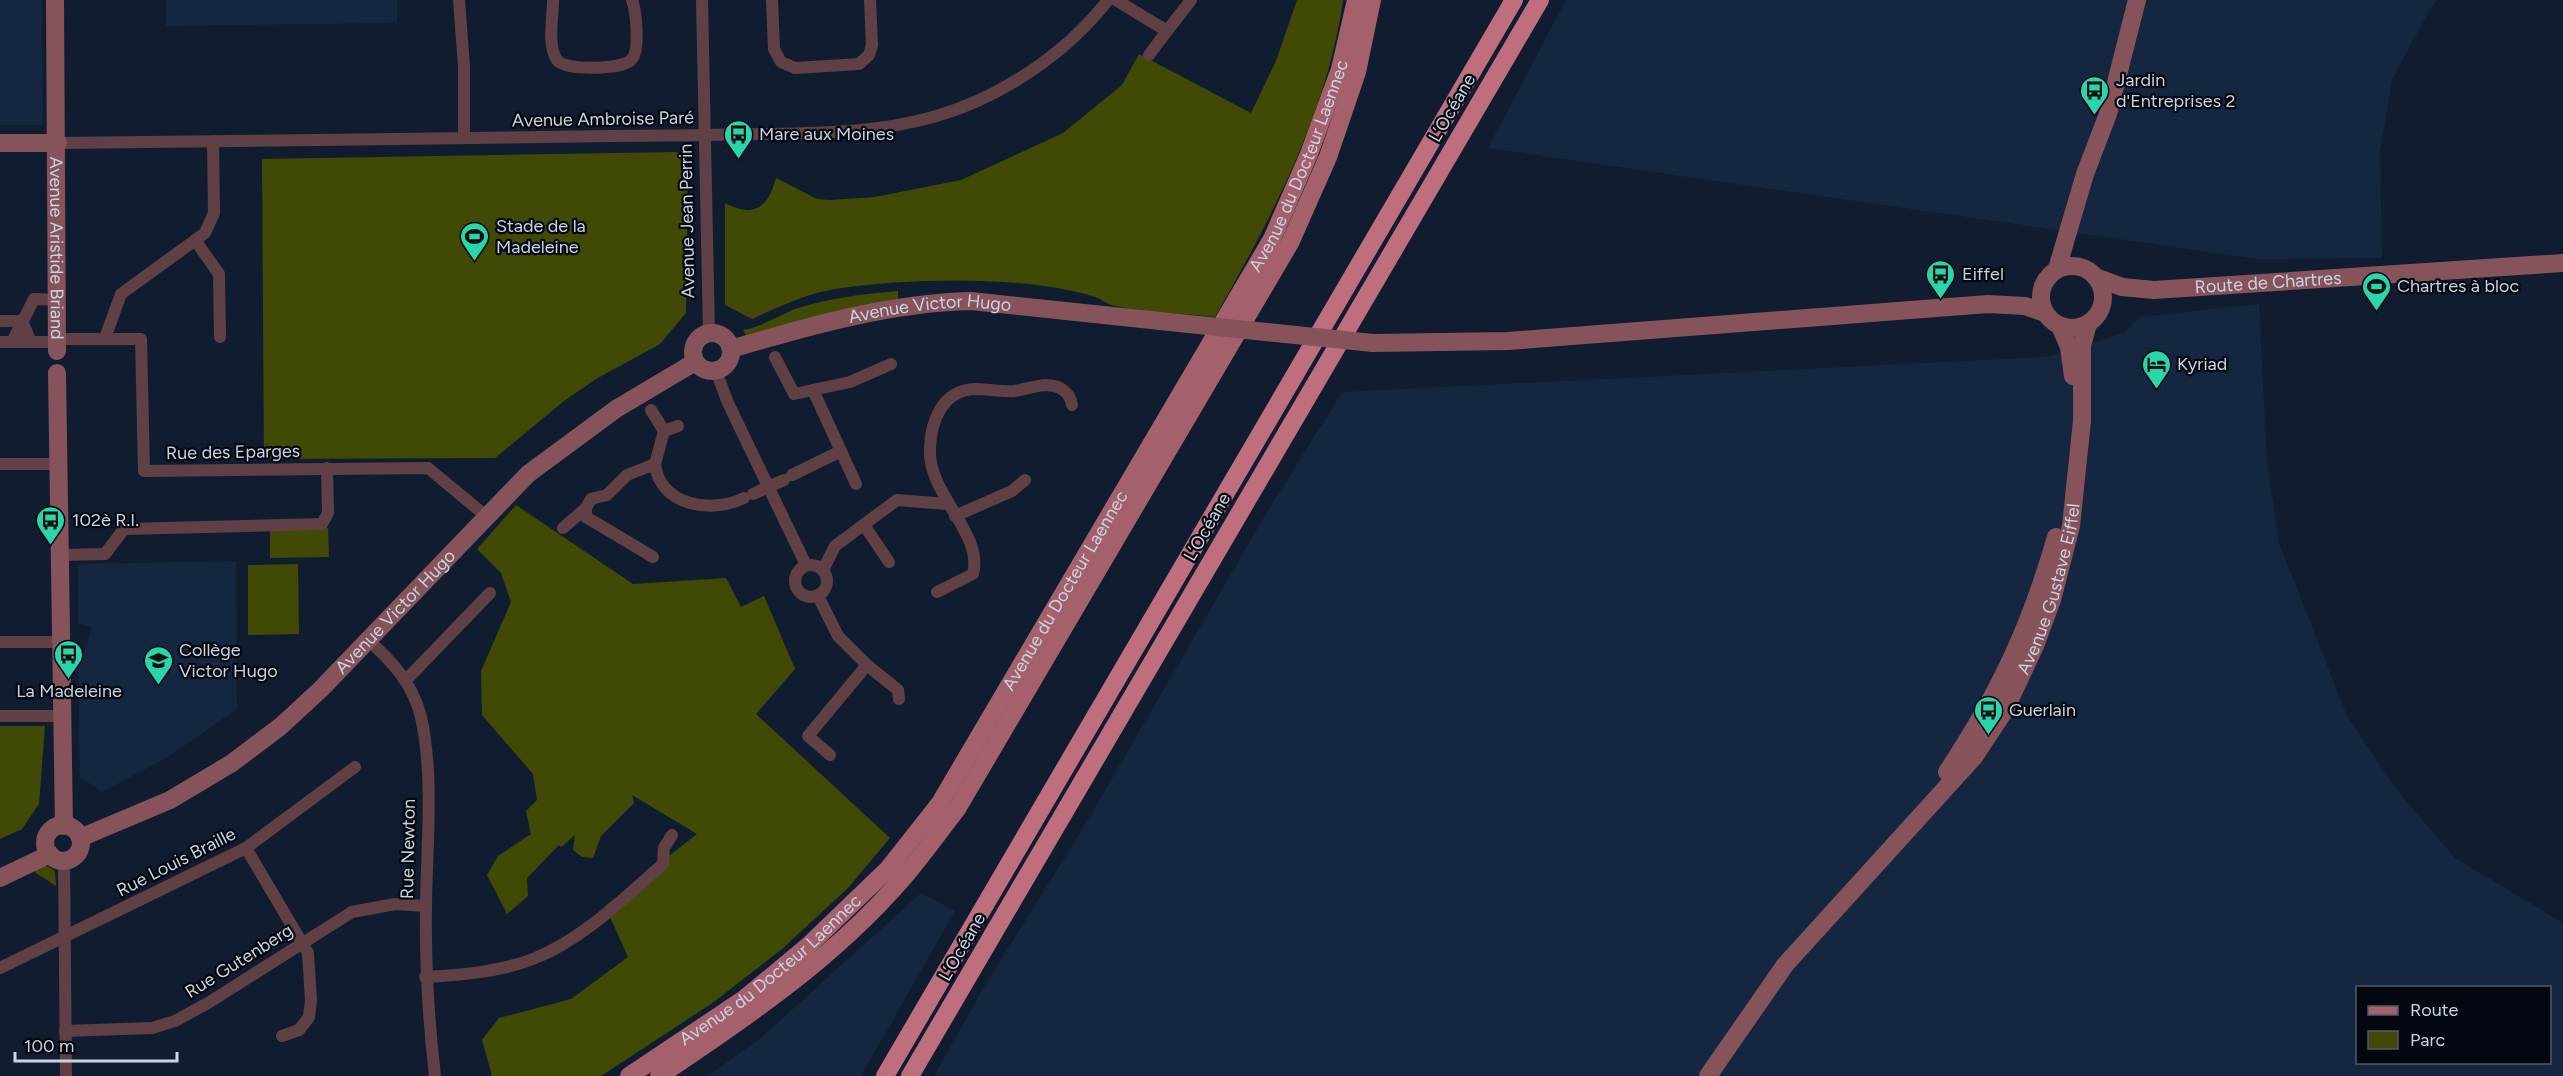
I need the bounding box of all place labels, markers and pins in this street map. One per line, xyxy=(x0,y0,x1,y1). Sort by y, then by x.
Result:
place label: Jardin d'Entreprises 2 xyxy=(2116,69,2236,112)
bus stop icon: Jardin d'Entreprises 2 xyxy=(2079,74,2111,116)
bus stop icon: Mare aux Moines xyxy=(722,118,754,160)
place label: Mare aux Moines xyxy=(759,123,894,145)
place label: Stade de la Madeleine xyxy=(496,215,586,258)
sports icon: Stade de la Madeleine xyxy=(459,220,491,262)
bus stop icon: Eiffel xyxy=(1925,258,1957,300)
place label: Eiffel xyxy=(1962,263,2004,285)
sports icon: Chartres à bloc xyxy=(2360,270,2392,312)
place label: Chartres à bloc xyxy=(2397,275,2519,297)
hotel icon: Kyriad xyxy=(2140,348,2172,390)
place label: Kyriad xyxy=(2177,353,2227,375)
bus stop icon: 102è R.I. xyxy=(35,504,67,546)
place label: 102è R.I. xyxy=(72,509,139,531)
bus stop icon: La Madeleine xyxy=(53,638,85,680)
place label: Collège Victor Hugo xyxy=(179,639,278,682)
school or university icon: Collège Victor Hugo xyxy=(142,644,174,686)
place label: La Madeleine xyxy=(16,680,122,702)
bus stop icon: Guerlain xyxy=(1972,694,2004,736)
place label: Guerlain xyxy=(2009,699,2076,721)

